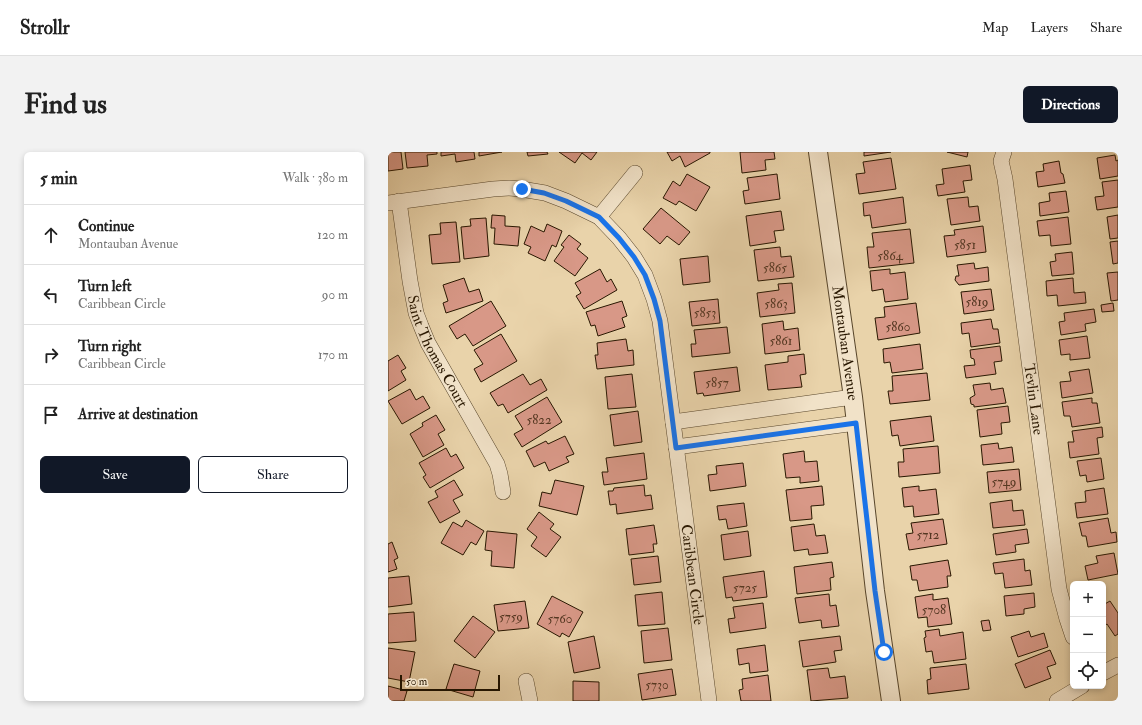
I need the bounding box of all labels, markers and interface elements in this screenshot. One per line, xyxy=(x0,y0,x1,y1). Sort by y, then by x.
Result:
text: Strollr xyxy=(20,16,70,40)
text: Map xyxy=(982,19,1008,36)
text: Layers xyxy=(1030,19,1068,36)
text: Share xyxy=(1090,19,1122,36)
button: Directions xyxy=(1023,86,1118,123)
text: Find us xyxy=(24,87,107,122)
text: 5 min xyxy=(40,168,78,189)
text: Walk · 380 m xyxy=(282,170,348,186)
route end xyxy=(513,180,531,198)
text: Continue xyxy=(78,217,134,236)
icon: ahead xyxy=(40,224,62,246)
text: 120 m xyxy=(317,227,348,243)
text: Montauban Avenue xyxy=(78,236,178,252)
house number: 5851 xyxy=(954,237,976,253)
house number: 5864 xyxy=(877,248,904,264)
house number: 5865 xyxy=(763,260,787,276)
text: Turn left xyxy=(78,277,132,296)
icon: left xyxy=(40,284,62,306)
street label: Montauban Avenue xyxy=(827,284,862,402)
text: 90 m xyxy=(322,287,348,303)
street label: Saint Thomas Court xyxy=(403,294,472,411)
house number: 5819 xyxy=(965,294,989,310)
text: Caribbean Circle xyxy=(78,296,166,312)
house number: 5863 xyxy=(764,296,788,312)
house number: 5853 xyxy=(694,305,716,321)
house number: 5860 xyxy=(885,319,911,335)
house number: 5861 xyxy=(770,333,793,349)
text: Turn right xyxy=(78,337,141,356)
icon: right xyxy=(40,344,62,366)
text: 170 m xyxy=(318,347,348,363)
text: Caribbean Circle xyxy=(78,356,166,372)
street label: Tevlin Lane xyxy=(1019,362,1048,436)
house number: 5857 xyxy=(705,375,729,391)
icon: arrive xyxy=(40,404,62,426)
text: Arrive at destination xyxy=(78,405,198,424)
house number: 5822 xyxy=(527,412,552,428)
button: Save xyxy=(40,456,190,493)
button: Share xyxy=(198,456,348,493)
house number: 5749 xyxy=(992,474,1017,490)
street label: Caribbean Circle xyxy=(676,523,708,626)
house number: 5712 xyxy=(917,527,940,543)
house number: 5725 xyxy=(733,580,757,596)
map controls xyxy=(1070,581,1106,689)
button: + xyxy=(1070,581,1106,617)
house number: 5708 xyxy=(922,602,946,618)
house number: 5759 xyxy=(499,609,523,625)
house number: 5760 xyxy=(548,611,572,627)
button: − xyxy=(1070,617,1106,653)
route start xyxy=(875,643,893,661)
button: locate xyxy=(1070,653,1106,689)
scale bar xyxy=(400,673,500,692)
text: 50 m xyxy=(406,675,427,688)
house number: 5730 xyxy=(645,677,669,693)

